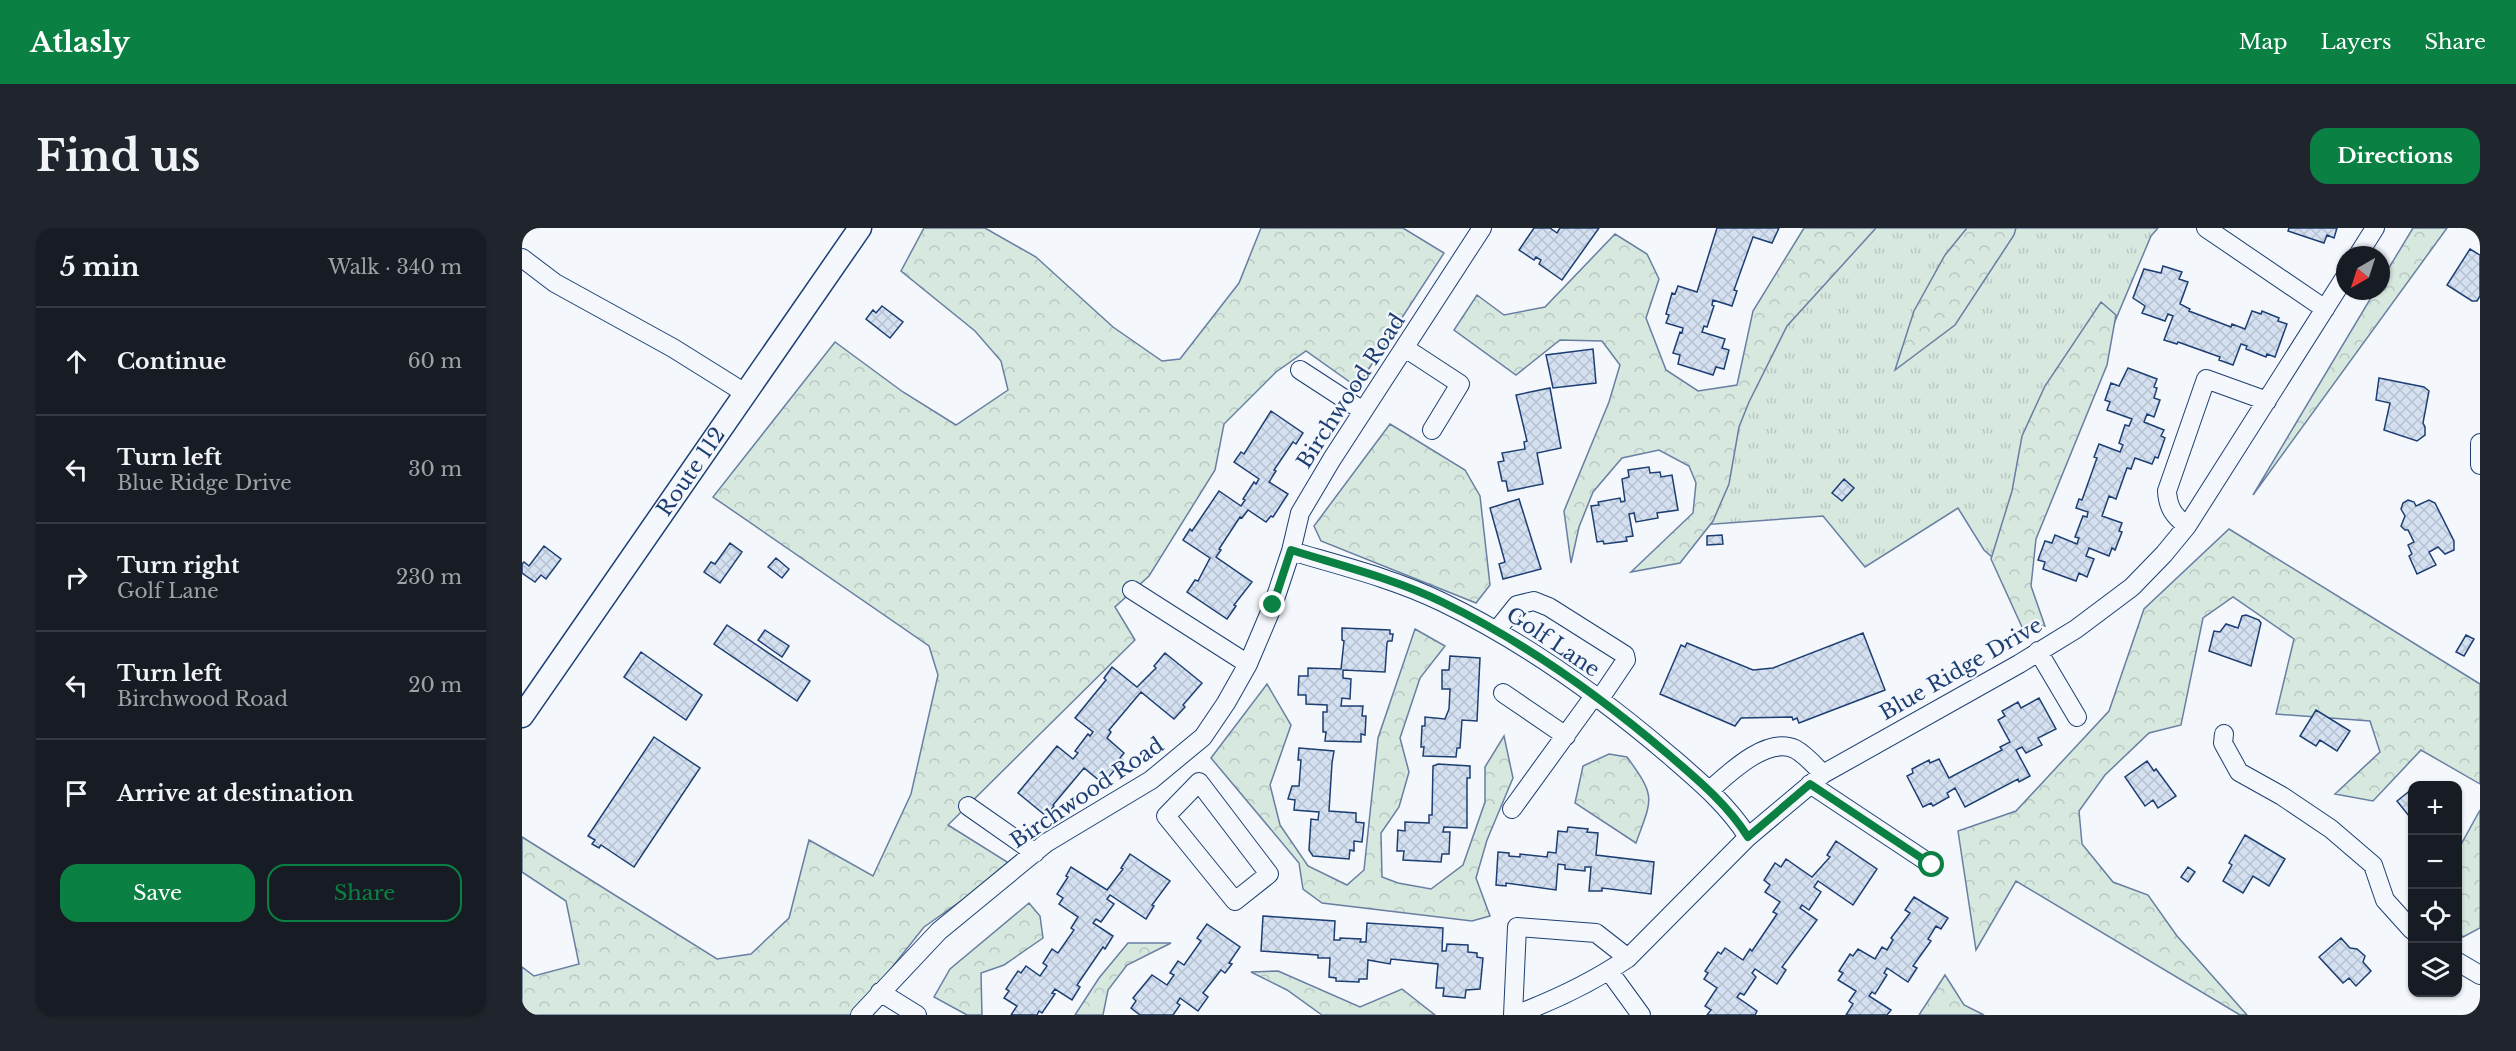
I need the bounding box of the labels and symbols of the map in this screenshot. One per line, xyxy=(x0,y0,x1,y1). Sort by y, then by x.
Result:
north arrow xyxy=(2336,246,2390,300)
street label: Birchwood Road xyxy=(1291,309,1411,473)
street label: Route 112 xyxy=(651,423,731,521)
route end xyxy=(1259,591,1285,617)
street label: Golf Lane xyxy=(1501,601,1605,683)
street label: Blue Ridge Drive xyxy=(1875,612,2047,726)
street label: Birchwood Road xyxy=(1005,732,1169,854)
route start xyxy=(1918,851,1944,877)

